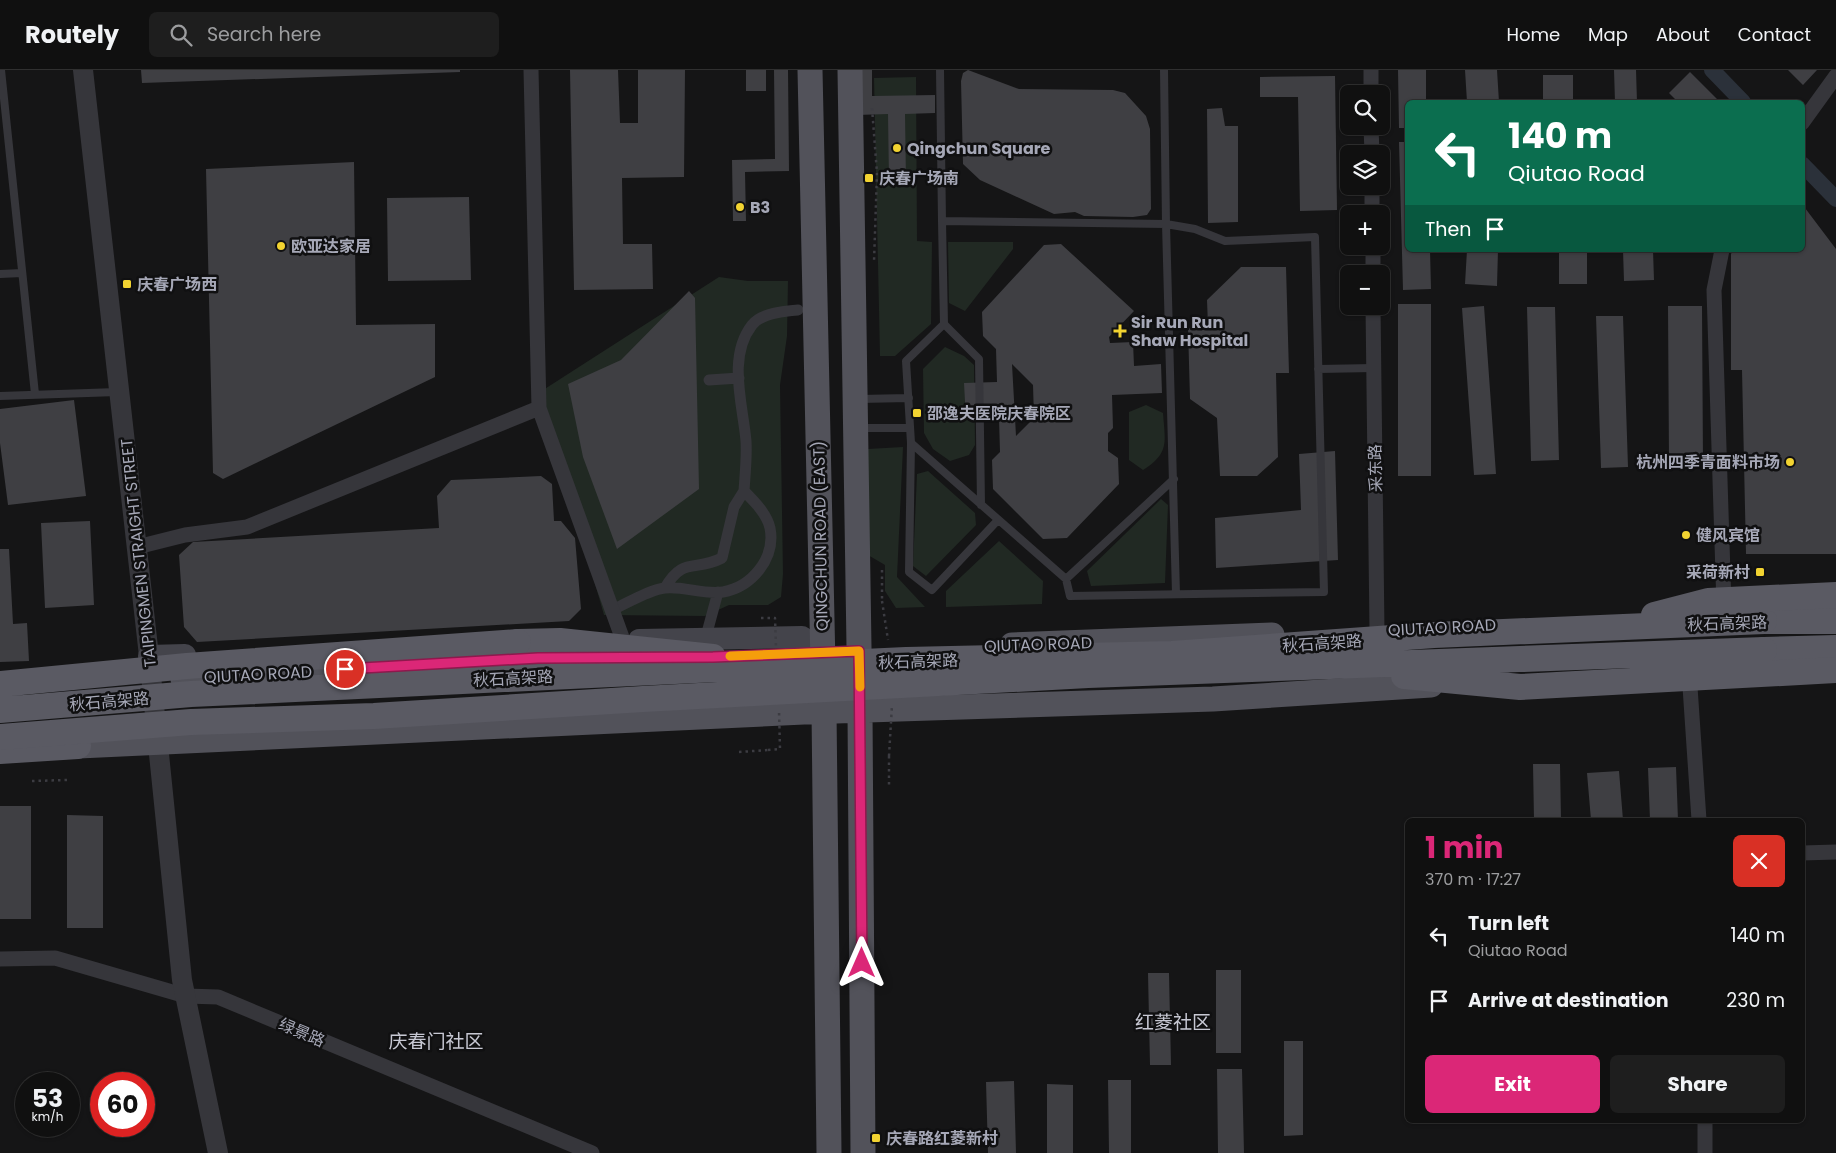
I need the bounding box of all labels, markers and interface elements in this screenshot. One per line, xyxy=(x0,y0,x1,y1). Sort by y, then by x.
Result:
search box xyxy=(149,12,499,57)
text: Routely xyxy=(25,18,119,51)
icon: search xyxy=(167,21,195,49)
text: Search here xyxy=(207,21,321,48)
text: Home xyxy=(1506,22,1560,47)
text: Map xyxy=(1588,22,1628,47)
text: About xyxy=(1656,22,1710,47)
text: Contact xyxy=(1738,22,1811,47)
map controls xyxy=(1340,85,1390,315)
button: search xyxy=(1340,85,1390,135)
text: 140 m xyxy=(1508,111,1612,160)
icon: left xyxy=(1425,120,1490,185)
place label: Qingchun Square xyxy=(907,137,1051,160)
marker: Qingchun Square xyxy=(891,142,903,154)
button: layers xyxy=(1340,145,1390,195)
text: Qiutao Road xyxy=(1508,158,1645,189)
place label: 庆春广场南 xyxy=(879,167,959,190)
marker: 庆春广场南 xyxy=(863,172,875,184)
place label: B3 xyxy=(750,196,770,219)
marker: B3 xyxy=(734,201,746,213)
button: + xyxy=(1340,205,1390,255)
icon: arrive xyxy=(1481,215,1509,243)
text: Then xyxy=(1425,216,1471,243)
place label: 欧亚达家居 xyxy=(291,235,371,258)
marker: 欧亚达家居 xyxy=(275,240,287,252)
button: − xyxy=(1340,265,1390,315)
place label: 庆春广场西 xyxy=(137,273,217,296)
marker: 庆春广场西 xyxy=(121,278,133,290)
place label: Sir Run Run Shaw Hospital xyxy=(1131,311,1248,352)
marker: Sir Run Run Shaw Hospital xyxy=(1113,324,1127,338)
place label: 邵逸夫医院庆春院区 xyxy=(927,402,1071,425)
marker: 邵逸夫医院庆春院区 xyxy=(911,407,923,419)
street label: TAIPINGMEN STRAIGHT STREET xyxy=(115,437,162,668)
street label: QINGCHUN ROAD (EAST) xyxy=(807,441,834,631)
street label: 采东路 xyxy=(1364,444,1387,492)
place label: 杭州四季青面料市场 xyxy=(1636,451,1780,474)
marker: 杭州四季青面料市场 xyxy=(1784,456,1796,468)
place label: 健风宾馆 xyxy=(1696,524,1760,547)
marker: 健风宾馆 xyxy=(1680,529,1692,541)
place label: 采荷新村 xyxy=(1686,561,1750,584)
marker: 采荷新村 xyxy=(1754,566,1766,578)
street label: 秋石高架路 xyxy=(1687,611,1767,636)
street label: QIUTAO ROAD xyxy=(1387,613,1497,642)
street label: 秋石高架路 xyxy=(1281,629,1363,658)
street label: QIUTAO ROAD xyxy=(984,631,1092,658)
pin xyxy=(324,648,366,690)
street label: 秋石高架路 xyxy=(878,649,958,674)
icon: arrive xyxy=(331,655,359,683)
street label: QIUTAO ROAD xyxy=(203,660,313,689)
street label: 秋石高架路 xyxy=(472,665,554,692)
street label: 秋石高架路 xyxy=(68,687,150,716)
text: 1 min xyxy=(1425,826,1503,869)
button: close xyxy=(1733,835,1785,887)
text: 370 m · 17:27 xyxy=(1425,868,1521,891)
text: Turn left xyxy=(1468,910,1549,937)
icon: left xyxy=(1425,922,1453,950)
text: 140 m xyxy=(1730,922,1785,949)
position arrow xyxy=(835,936,887,988)
text: Qiutao Road xyxy=(1468,939,1568,962)
icon: arrive xyxy=(1425,987,1453,1015)
text: Arrive at destination xyxy=(1468,987,1669,1014)
text: 230 m xyxy=(1726,987,1785,1014)
district label: 红菱社区 xyxy=(1135,1009,1211,1036)
street label: 绿景路 xyxy=(275,1012,328,1052)
district label: 庆春门社区 xyxy=(388,1028,484,1055)
button: Exit xyxy=(1425,1055,1600,1113)
button: Share xyxy=(1610,1055,1785,1113)
speed limit sign: 60 xyxy=(90,1072,155,1137)
text: 53 xyxy=(32,1081,63,1116)
text: km/h xyxy=(32,1108,63,1125)
place label: 庆春路红菱新村 xyxy=(886,1127,998,1150)
marker: 庆春路红菱新村 xyxy=(870,1132,882,1144)

